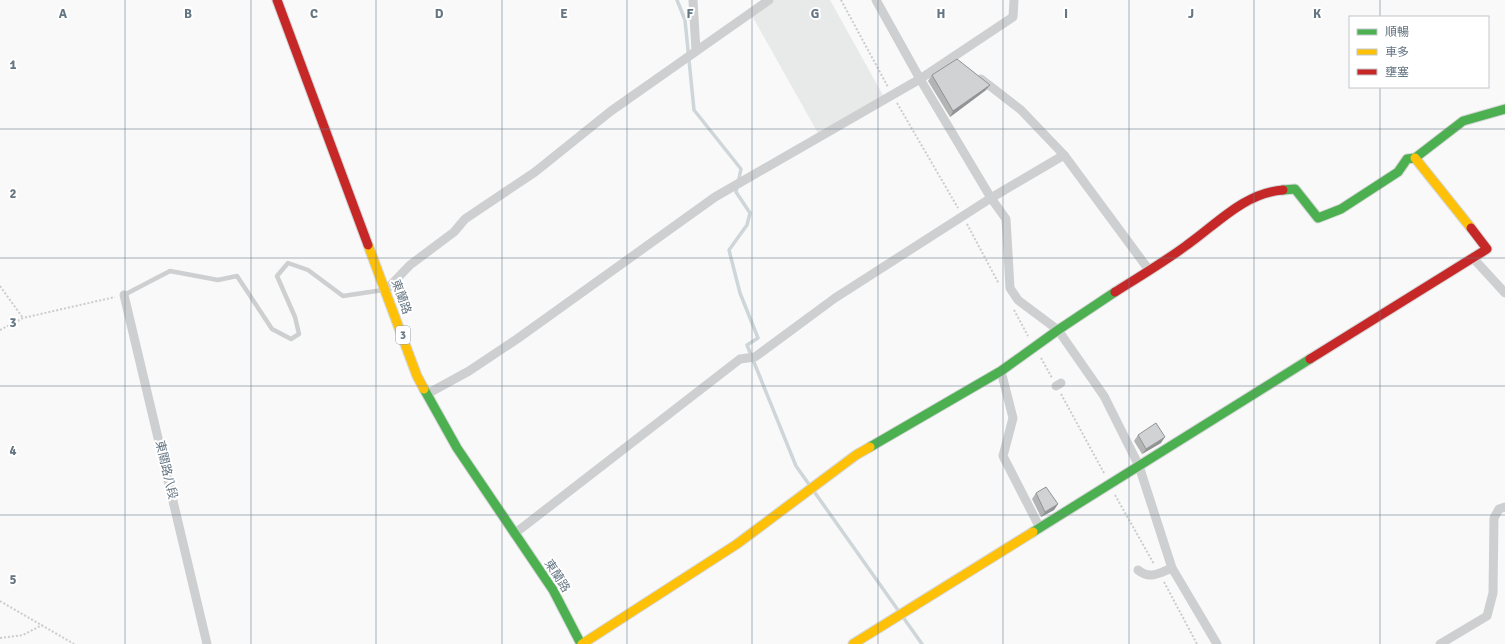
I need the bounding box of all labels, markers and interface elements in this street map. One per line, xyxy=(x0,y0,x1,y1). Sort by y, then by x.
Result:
text: A xyxy=(59,6,68,22)
text: B xyxy=(184,6,192,22)
text: C xyxy=(310,6,318,22)
text: D xyxy=(435,6,444,22)
text: E xyxy=(560,6,568,22)
text: F xyxy=(687,6,694,22)
text: G xyxy=(811,6,819,22)
text: H xyxy=(937,6,945,22)
text: I xyxy=(1064,6,1068,22)
text: J xyxy=(1188,6,1194,22)
text: K xyxy=(1313,6,1321,22)
legend xyxy=(1349,16,1489,88)
text: 順暢 xyxy=(1385,25,1409,40)
text: 車多 xyxy=(1385,45,1409,60)
text: 1 xyxy=(9,57,17,73)
text: 壅塞 xyxy=(1385,65,1409,80)
text: 2 xyxy=(9,186,17,202)
street label: 東蘭路 xyxy=(388,278,414,316)
text: 3 xyxy=(9,315,17,331)
road number: 3 xyxy=(396,326,410,344)
street label: 東關路八段 xyxy=(152,439,180,501)
text: 4 xyxy=(9,443,17,459)
street label: 東蘭路 xyxy=(541,557,573,595)
text: 5 xyxy=(9,572,17,588)

